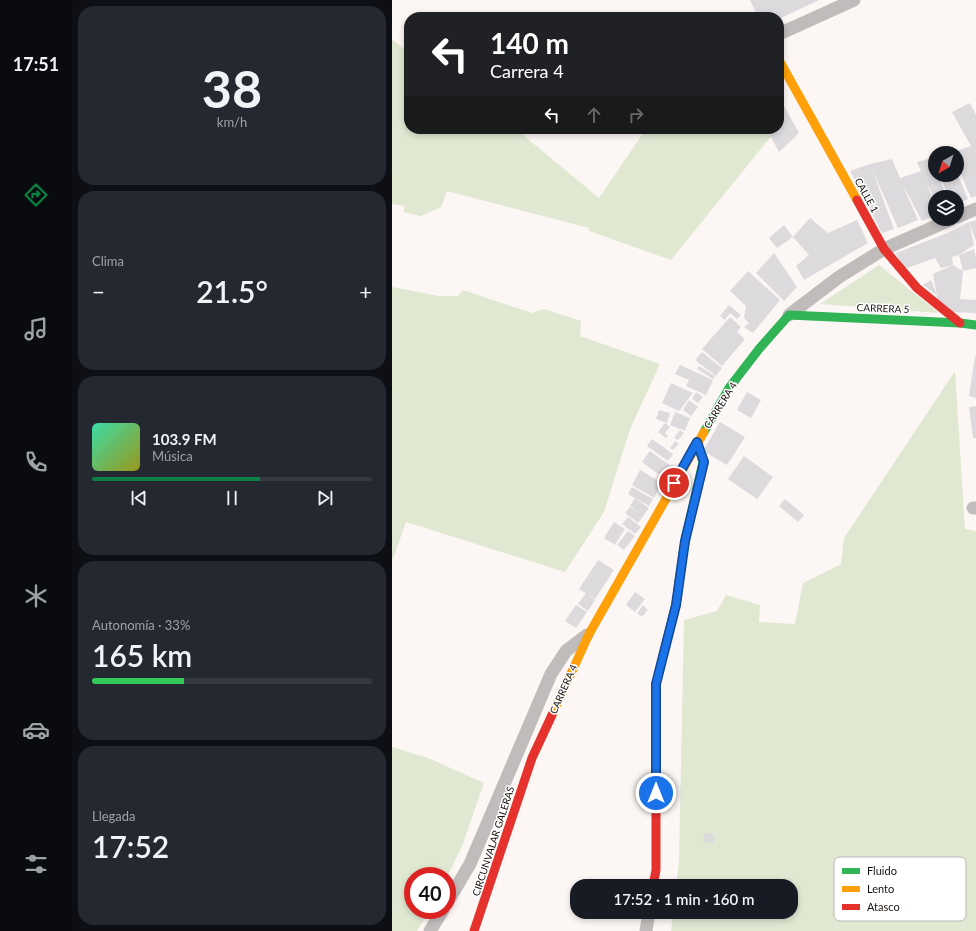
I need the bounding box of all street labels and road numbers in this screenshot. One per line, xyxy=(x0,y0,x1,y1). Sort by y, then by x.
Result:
street label: CALLE 1 xyxy=(853,176,882,215)
street label: CARRERA 5 xyxy=(856,301,910,315)
street label: CARRERA 4 xyxy=(701,379,739,431)
street label: CARRERA 4 xyxy=(547,662,579,716)
street label: CIRCUNVALAR GALERAS xyxy=(470,785,516,897)

